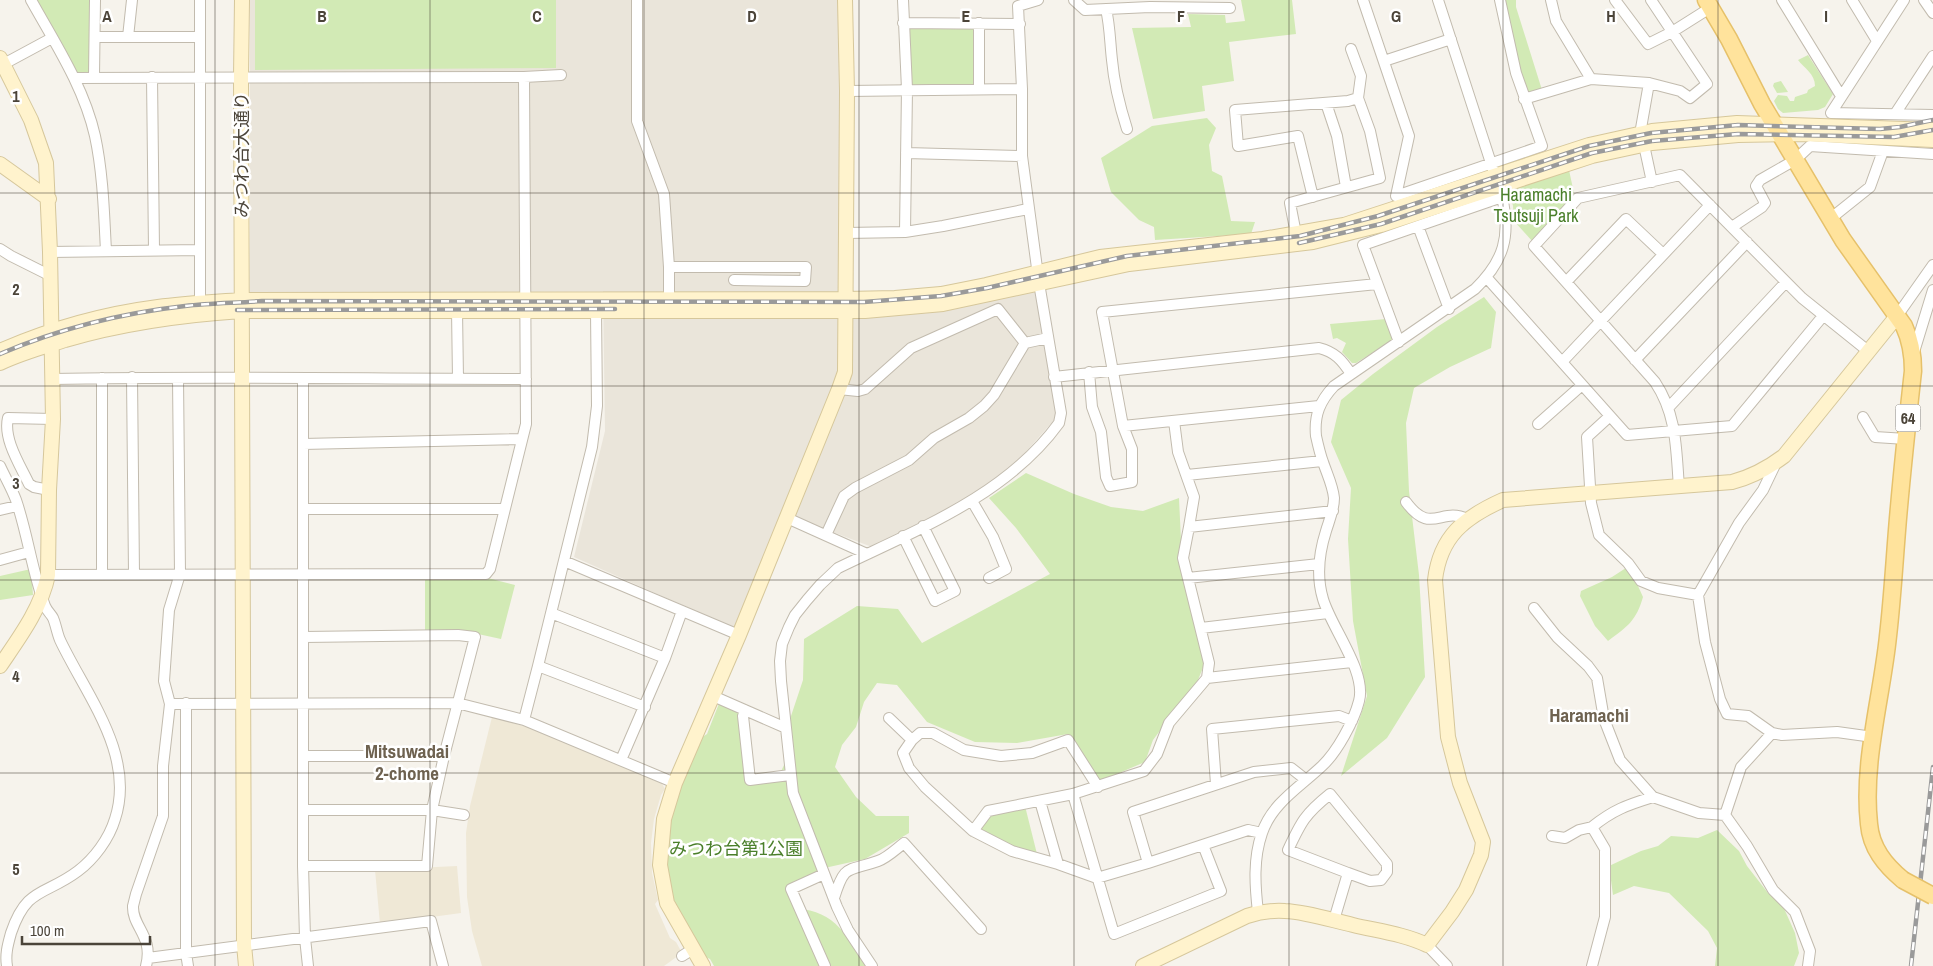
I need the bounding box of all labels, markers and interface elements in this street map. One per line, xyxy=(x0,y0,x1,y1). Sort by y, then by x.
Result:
text: A xyxy=(102,5,112,27)
text: B xyxy=(317,5,327,27)
text: C xyxy=(532,5,542,27)
text: D xyxy=(747,5,757,27)
text: E xyxy=(962,5,971,27)
text: F xyxy=(1177,5,1185,27)
text: G xyxy=(1391,5,1401,27)
text: H xyxy=(1606,5,1616,27)
text: I xyxy=(1824,5,1828,27)
text: 1 xyxy=(12,85,20,107)
street label: みつわ台大通り xyxy=(229,92,254,218)
park label: Haramachi Tsutsuji Park xyxy=(1494,182,1579,228)
text: 2 xyxy=(12,278,20,300)
road number: 64 xyxy=(1896,404,1920,432)
text: 3 xyxy=(12,472,20,494)
text: 4 xyxy=(12,665,20,687)
district label: Haramachi xyxy=(1549,702,1629,728)
district label: Mitsuwadai 2-chome xyxy=(365,738,449,786)
park label: みつわ台第1公園 xyxy=(669,836,803,861)
text: 5 xyxy=(12,858,20,880)
scale bar xyxy=(22,914,150,946)
text: 100 m xyxy=(30,920,64,941)

